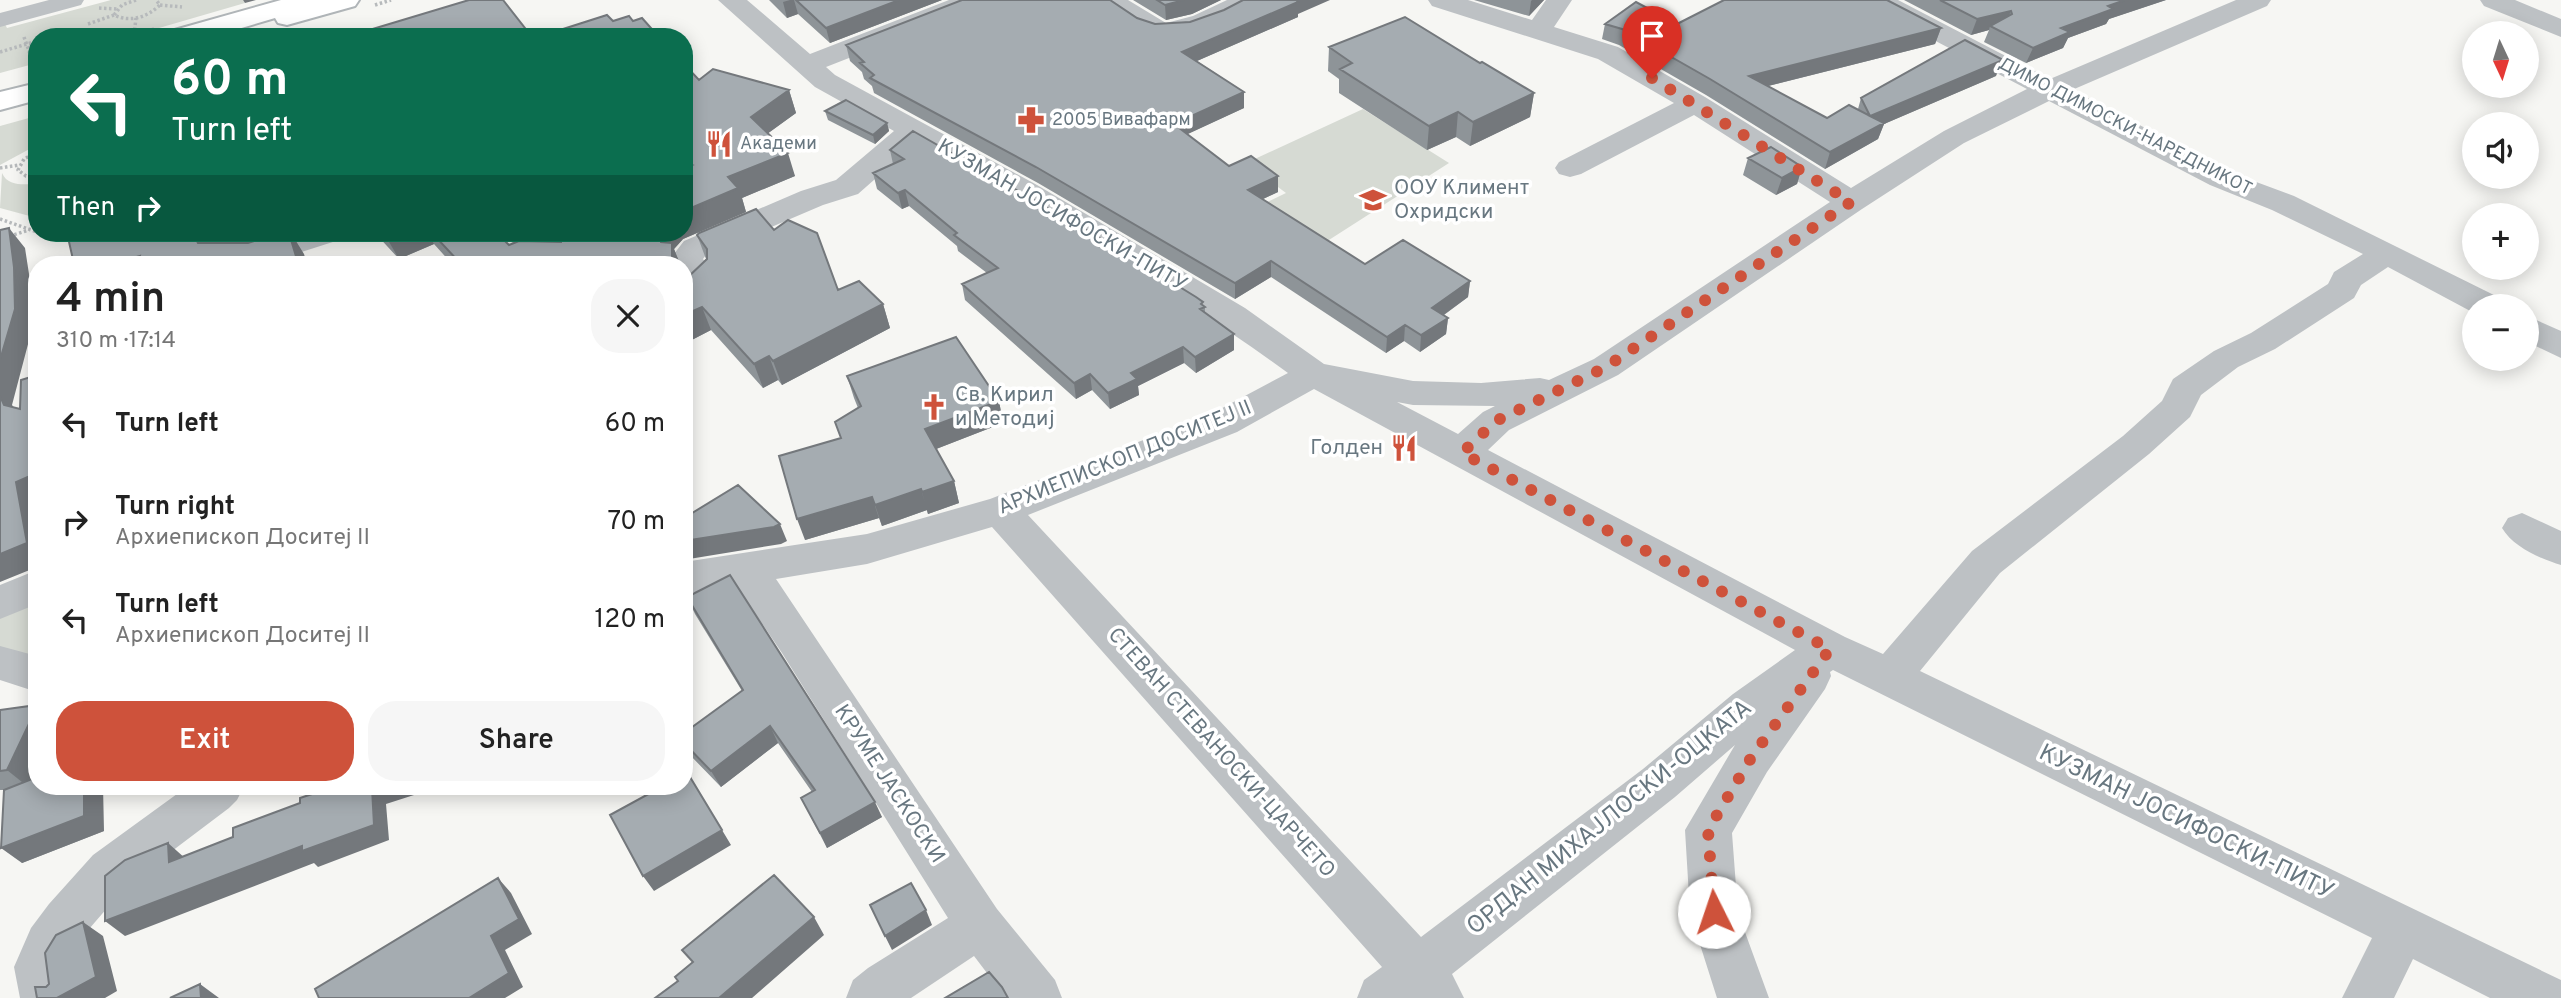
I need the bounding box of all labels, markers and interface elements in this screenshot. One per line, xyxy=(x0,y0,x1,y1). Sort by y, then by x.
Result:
pin xyxy=(1622,6,1682,78)
icon: arrive xyxy=(1633,17,1671,55)
north arrow xyxy=(2462,21,2539,98)
map controls xyxy=(2462,21,2539,371)
text: 60 m xyxy=(171,51,289,113)
street label: ДИМО ДИМОСКИ-НАРЕДНИКОТ xyxy=(1994,53,2256,201)
icon: left xyxy=(56,56,147,147)
pharmacy icon: 2005 Вивафарм xyxy=(1016,105,1046,135)
place label: 2005 Вивафарм xyxy=(1052,109,1191,132)
text: Turn left xyxy=(171,112,292,152)
button: sound xyxy=(2462,112,2539,189)
restaurant icon: Академи xyxy=(704,129,734,159)
place label: Академи xyxy=(740,133,817,156)
street label: КУЗМАН ЈОСИФОСКИ-ПИТУ xyxy=(932,133,1192,299)
place label: ООУ Климент Охридски xyxy=(1394,175,1529,226)
school or university icon: ООУ Климент Охридски xyxy=(1358,185,1388,215)
icon: right xyxy=(129,189,167,227)
text: Then xyxy=(56,192,115,225)
button: + xyxy=(2462,203,2539,280)
text: 4 min xyxy=(56,274,165,327)
button: close xyxy=(591,279,665,353)
button: − xyxy=(2462,294,2539,371)
text: 310 m · 17:14 xyxy=(56,327,176,356)
place label: Св. Кирил и Методиј xyxy=(955,382,1054,433)
church icon: Св. Кирил и Методиј xyxy=(919,392,949,422)
street label: АРХИЕПИСКОП ДОСИТЕЈ II xyxy=(994,395,1256,521)
icon: left xyxy=(56,405,94,443)
text: Turn left xyxy=(115,408,219,441)
text: 60 m xyxy=(605,408,665,441)
restaurant icon: Голден xyxy=(1389,433,1419,463)
place label: Голден xyxy=(1310,435,1383,462)
text: Turn right xyxy=(115,491,235,524)
icon: right xyxy=(56,503,94,541)
text: 70 m xyxy=(607,506,665,539)
text: Архиепископ Доситеј II xyxy=(115,524,370,553)
text: Turn left xyxy=(115,589,219,622)
icon: left xyxy=(56,601,94,639)
text: 120 m xyxy=(595,604,665,637)
text: Архиепископ Доситеј II xyxy=(115,622,370,651)
street label: СТЕВАН СТЕВАНОСКИ-ЦАРЧЕТО xyxy=(1101,622,1341,884)
street label: ОРДАН МИХАЈЛОСКИ-ОЦКАТА xyxy=(1461,694,1759,942)
street label: КРУМЕ ЈАСКОСКИ xyxy=(828,700,950,868)
button: Exit xyxy=(56,701,354,781)
button: Share xyxy=(368,701,665,781)
street label: КУЗМАН ЈОСИФОСКИ-ПИТУ xyxy=(2034,738,2338,908)
position arrow xyxy=(1677,875,1751,949)

